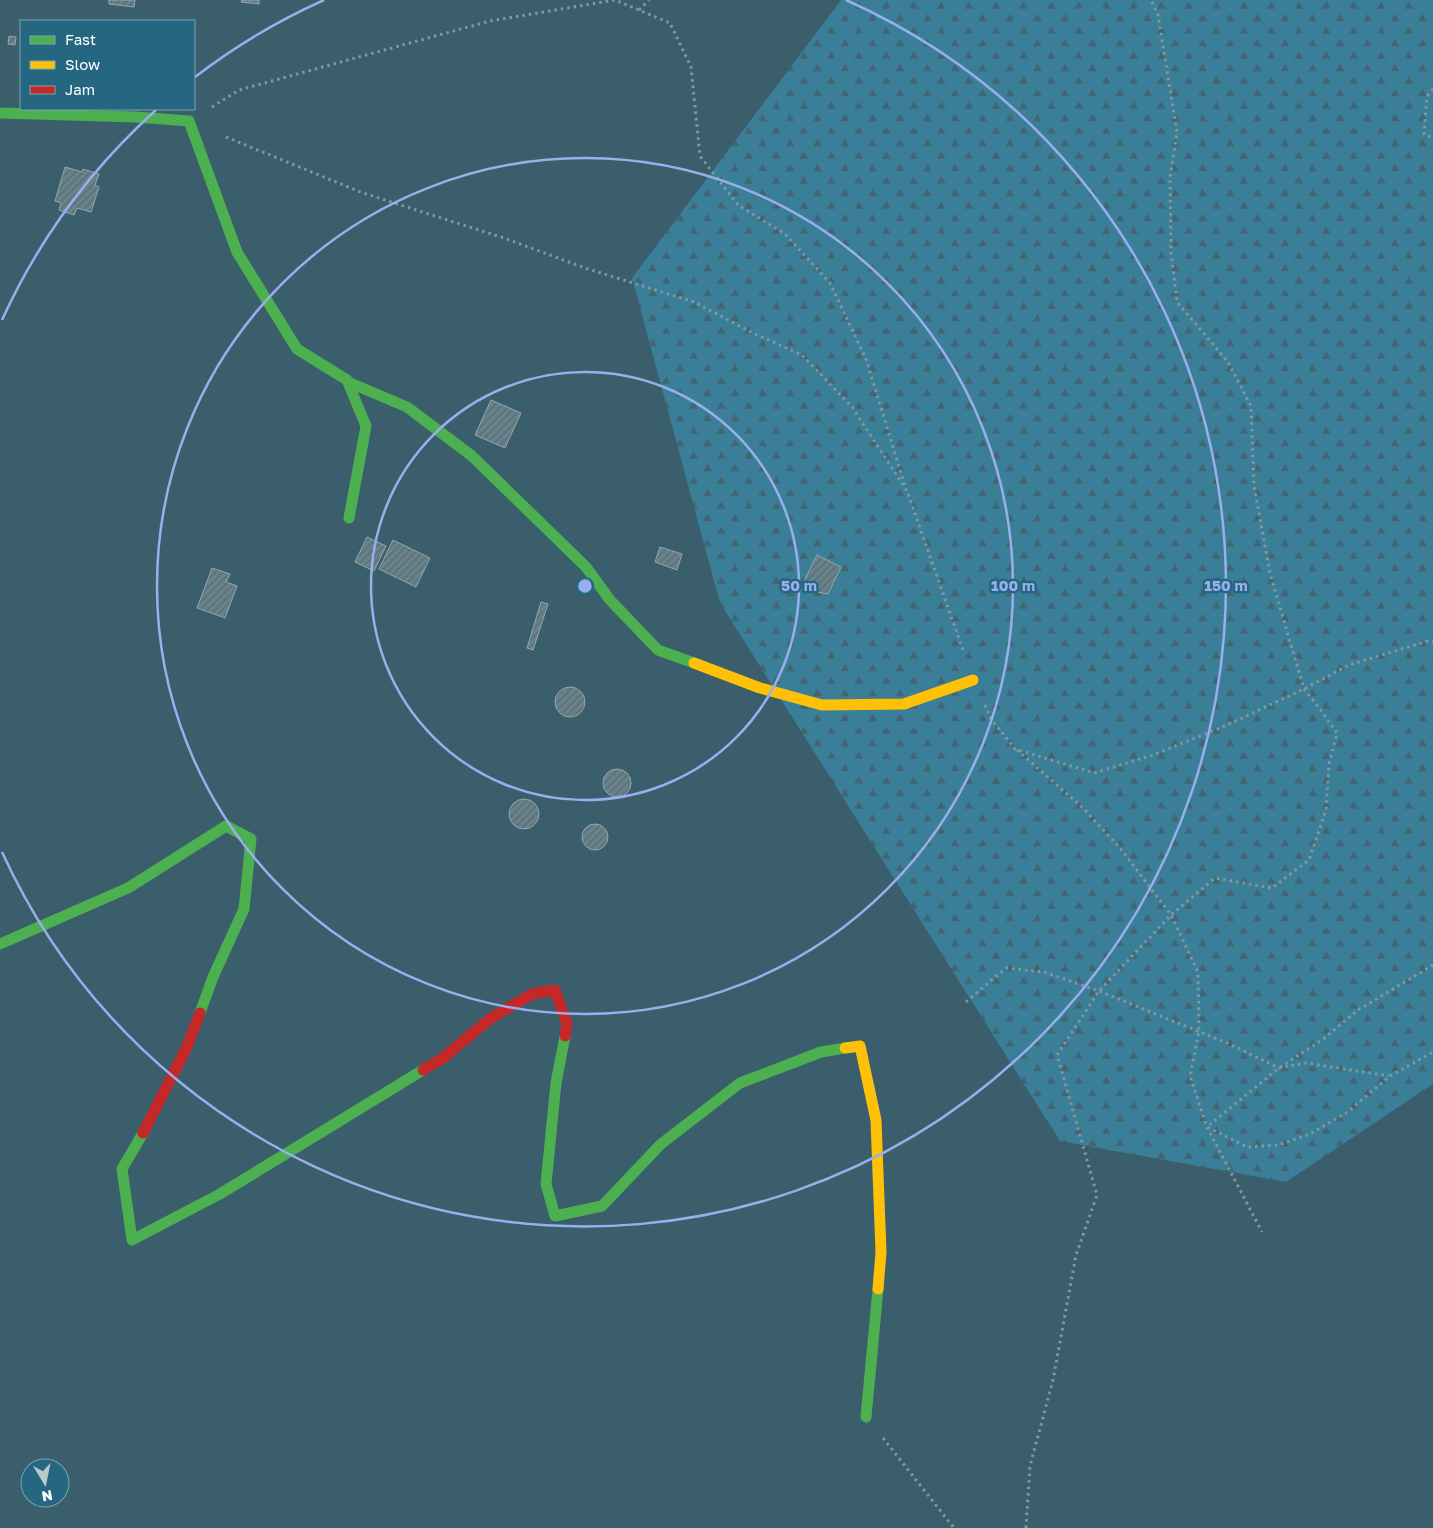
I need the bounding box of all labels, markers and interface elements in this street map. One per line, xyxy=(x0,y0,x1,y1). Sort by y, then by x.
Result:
legend xyxy=(20,20,195,110)
text: Fast xyxy=(65,30,96,48)
text: Slow xyxy=(65,55,100,73)
text: Jam xyxy=(65,80,95,98)
text: 50 m xyxy=(781,576,817,594)
text: 100 m xyxy=(991,576,1035,594)
text: 150 m xyxy=(1204,576,1248,594)
centre of rings xyxy=(576,577,594,595)
north arrow xyxy=(20,1458,70,1508)
text: N xyxy=(41,1487,54,1506)

